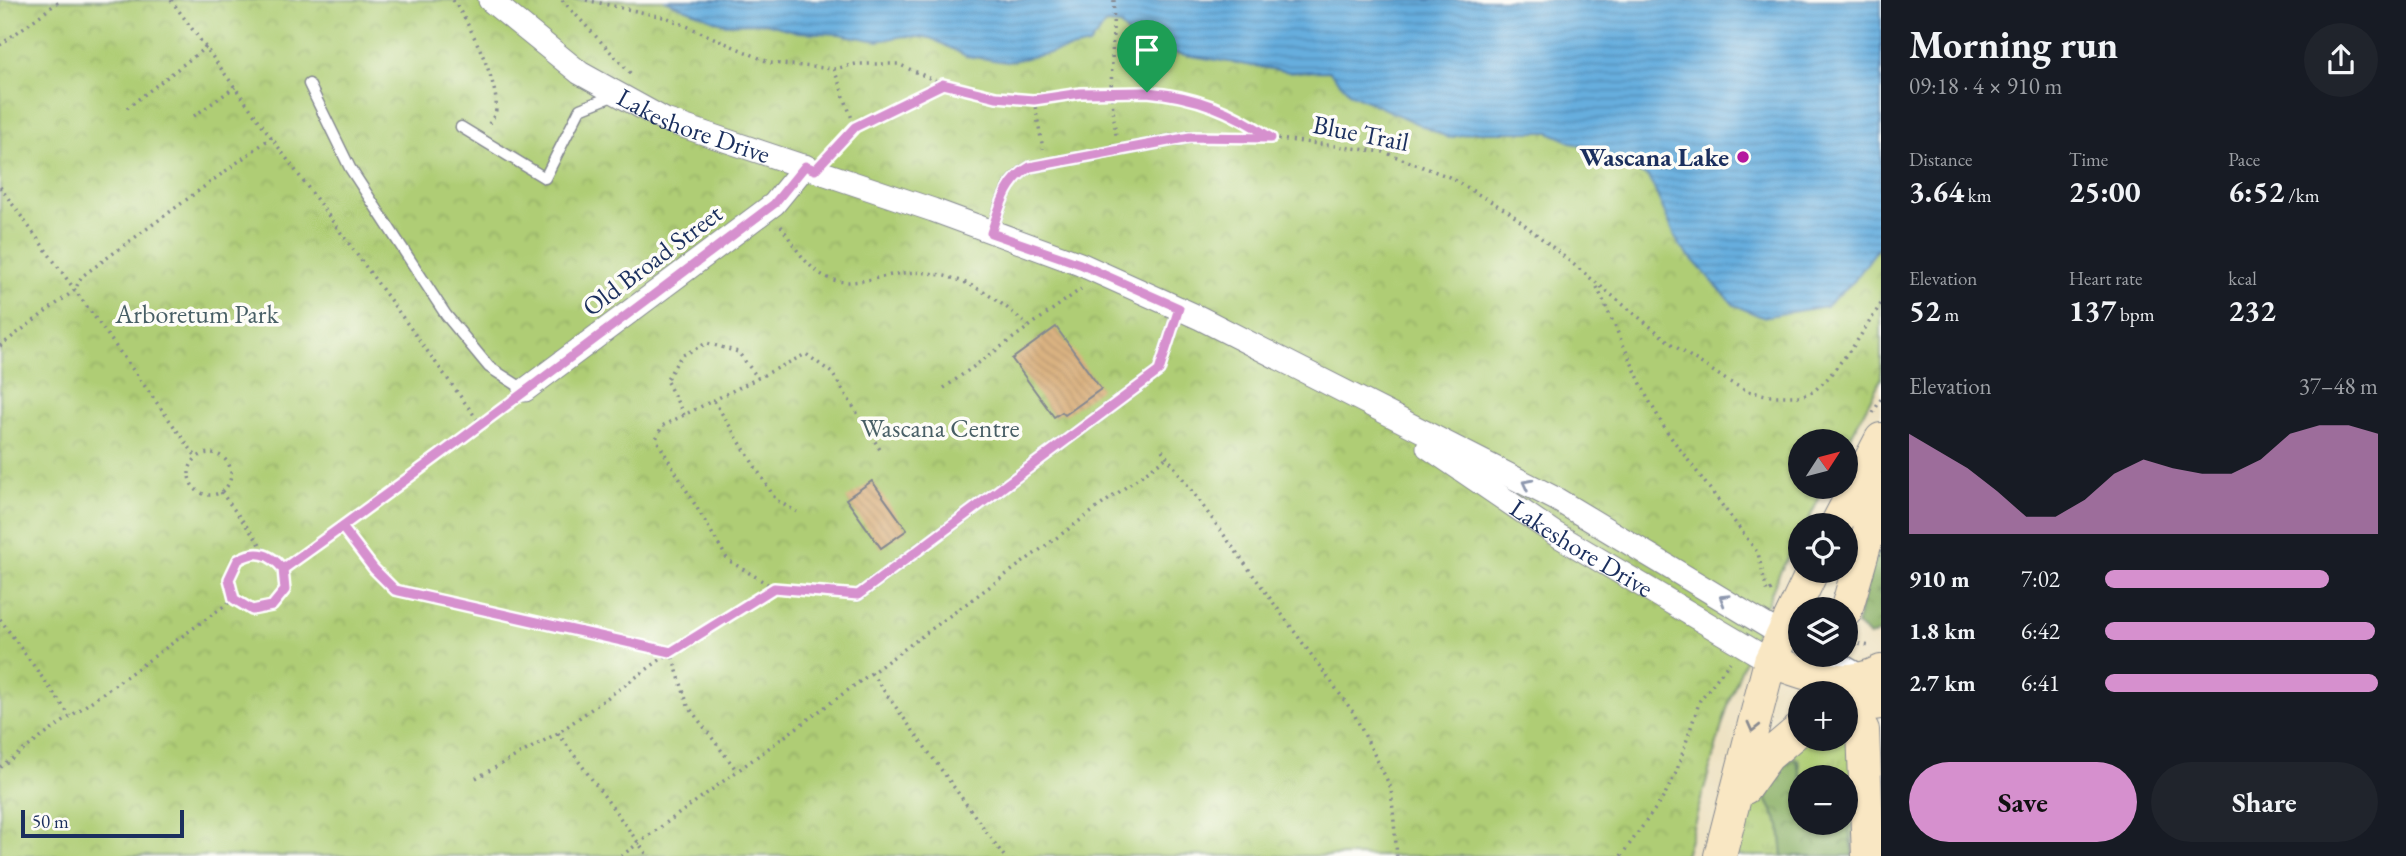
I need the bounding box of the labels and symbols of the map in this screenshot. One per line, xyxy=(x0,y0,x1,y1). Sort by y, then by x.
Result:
pin xyxy=(1117,20,1177,92)
street label: Lakeshore Drive xyxy=(611,80,775,171)
street label: Blue Trail xyxy=(1310,107,1412,159)
place label: Wascana Lake xyxy=(1579,140,1729,174)
marker: Wascana Lake xyxy=(1735,149,1751,165)
street label: Old Broad Street xyxy=(575,196,729,324)
park label: Arboretum Park xyxy=(114,297,279,331)
park label: Wascana Centre xyxy=(860,411,1020,445)
north arrow xyxy=(1788,429,1858,499)
one-way arrow xyxy=(1522,479,1534,493)
street label: Lakeshore Drive xyxy=(1503,491,1659,605)
one-way arrow xyxy=(1718,595,1731,608)
one-way arrow xyxy=(1747,721,1761,733)
scale bar xyxy=(21,807,184,839)

